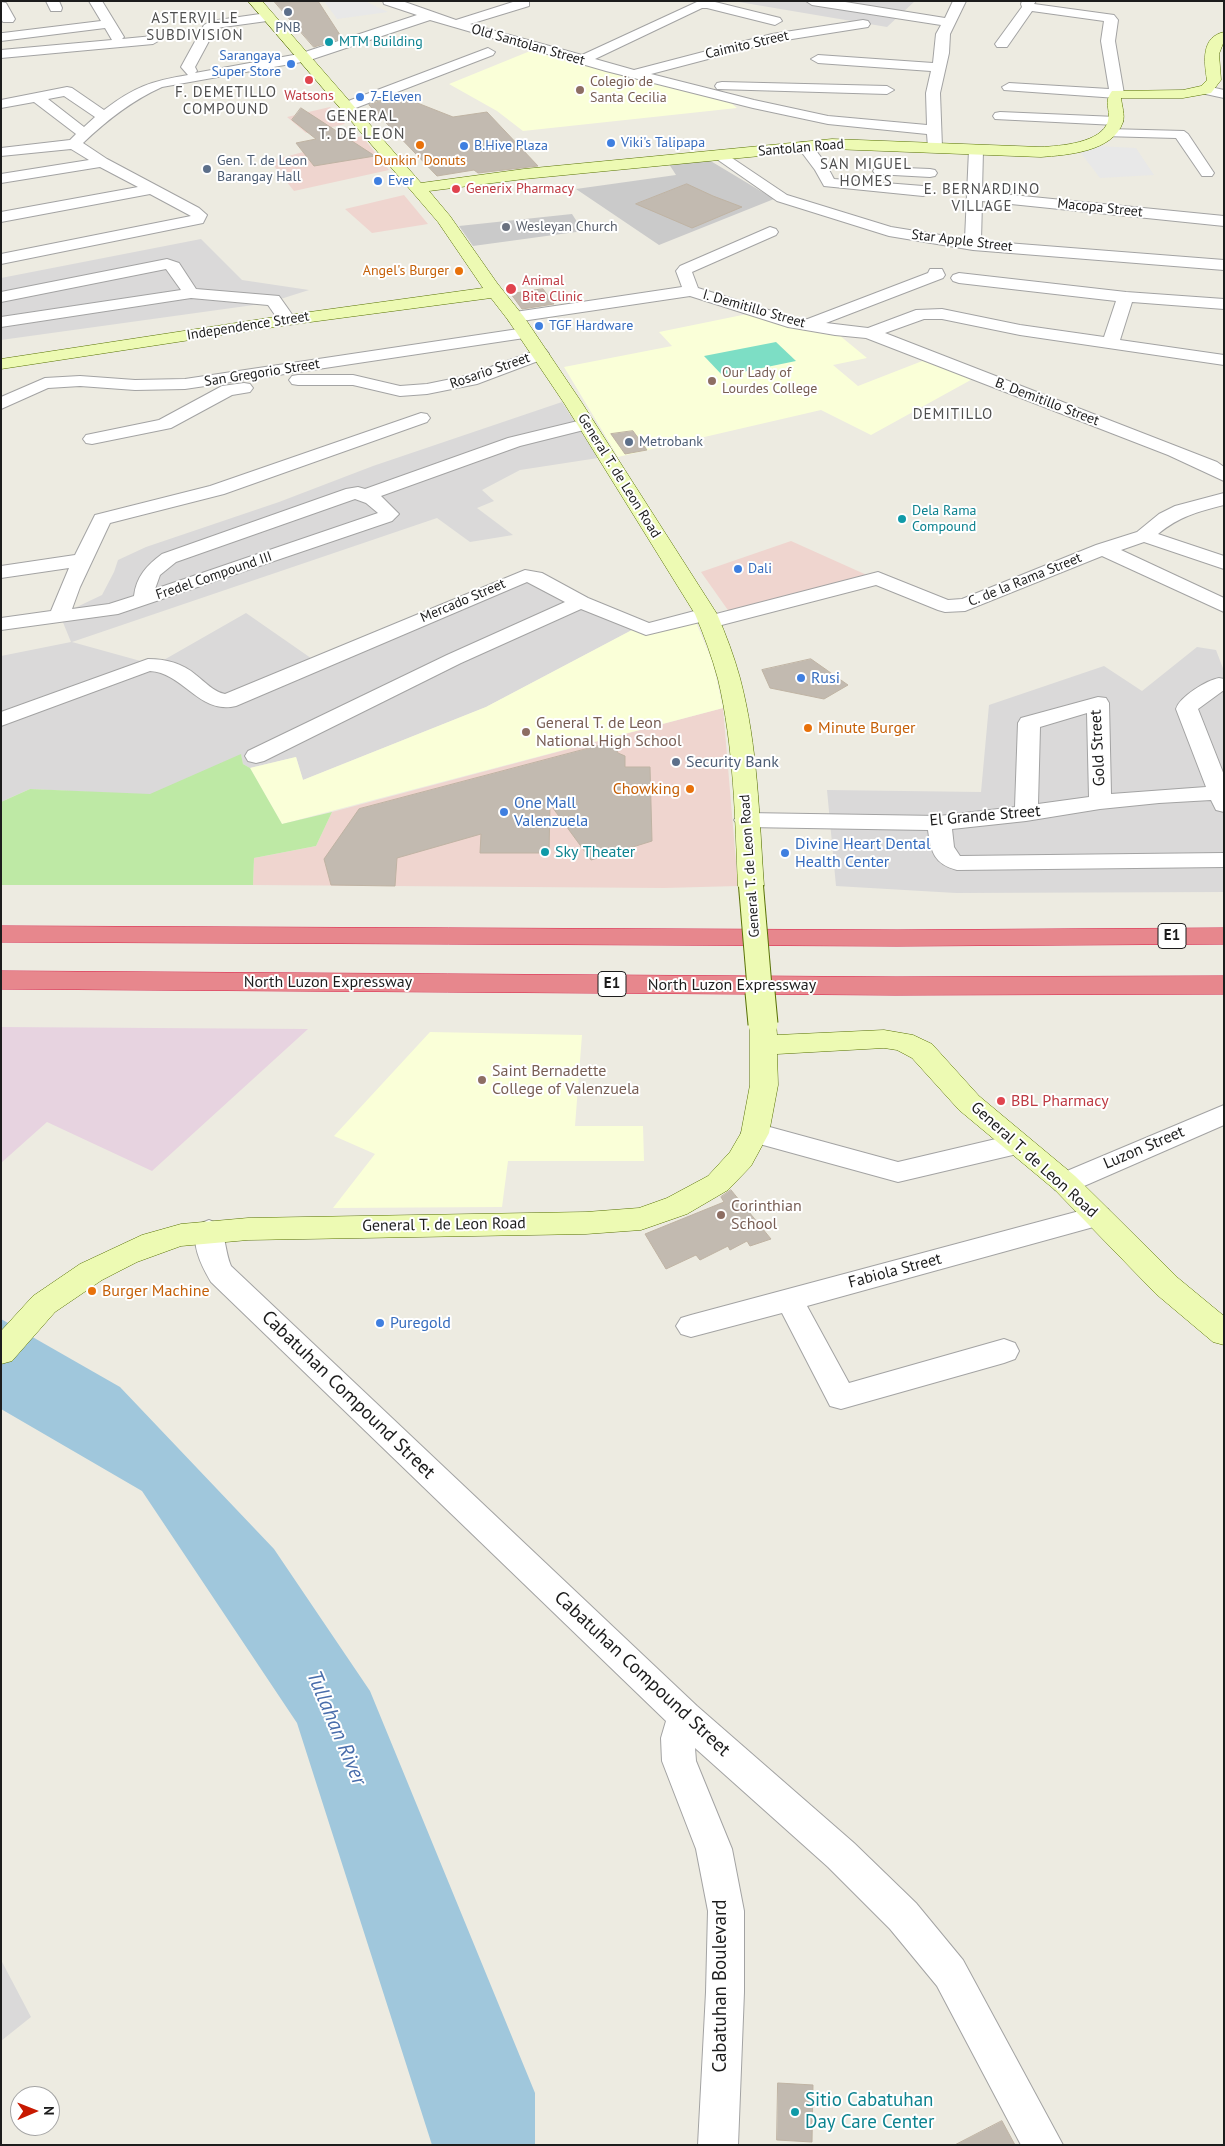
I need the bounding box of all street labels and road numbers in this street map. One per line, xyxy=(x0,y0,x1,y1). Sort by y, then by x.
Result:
street label: Old Santolan Street xyxy=(469,21,587,69)
street label: Caimito Street xyxy=(704,27,790,63)
street label: Santolan Road xyxy=(757,136,845,160)
street label: Macopa Street xyxy=(1057,195,1143,221)
street label: Star Apple Street xyxy=(911,226,1013,256)
street label: I. Demitillo Street xyxy=(701,286,807,332)
street label: Independence Street xyxy=(186,308,310,344)
street label: Rosario Street xyxy=(448,349,532,393)
street label: San Gregorio Street xyxy=(203,356,321,390)
street label: B. Demitillo Street xyxy=(993,374,1101,430)
street label: General T. de Leon Road xyxy=(574,411,664,541)
street label: Fredel Compound III xyxy=(154,548,274,604)
street label: C. de la Rama Street xyxy=(966,550,1084,610)
street label: Mercado Street xyxy=(418,576,508,626)
street label: Gold Street xyxy=(1086,709,1110,787)
street label: General T. de Leon Road xyxy=(737,794,763,938)
street label: El Grande Street xyxy=(929,802,1041,830)
road number: E1 xyxy=(1158,924,1186,948)
street label: North Luzon Expressway xyxy=(244,972,412,992)
road number: E1 xyxy=(598,972,626,996)
street label: North Luzon Expressway xyxy=(648,975,816,995)
street label: General T. de Leon Road xyxy=(967,1098,1101,1222)
street label: Luzon Street xyxy=(1101,1122,1187,1174)
street label: General T. de Leon Road xyxy=(362,1214,526,1236)
street label: Fabiola Street xyxy=(846,1249,944,1293)
street label: Cabatuhan Compound Street xyxy=(257,1306,439,1484)
street label: Cabatuhan Compound Street xyxy=(549,1586,735,1762)
street label: Cabatuhan Boulevard xyxy=(710,1899,732,2073)

